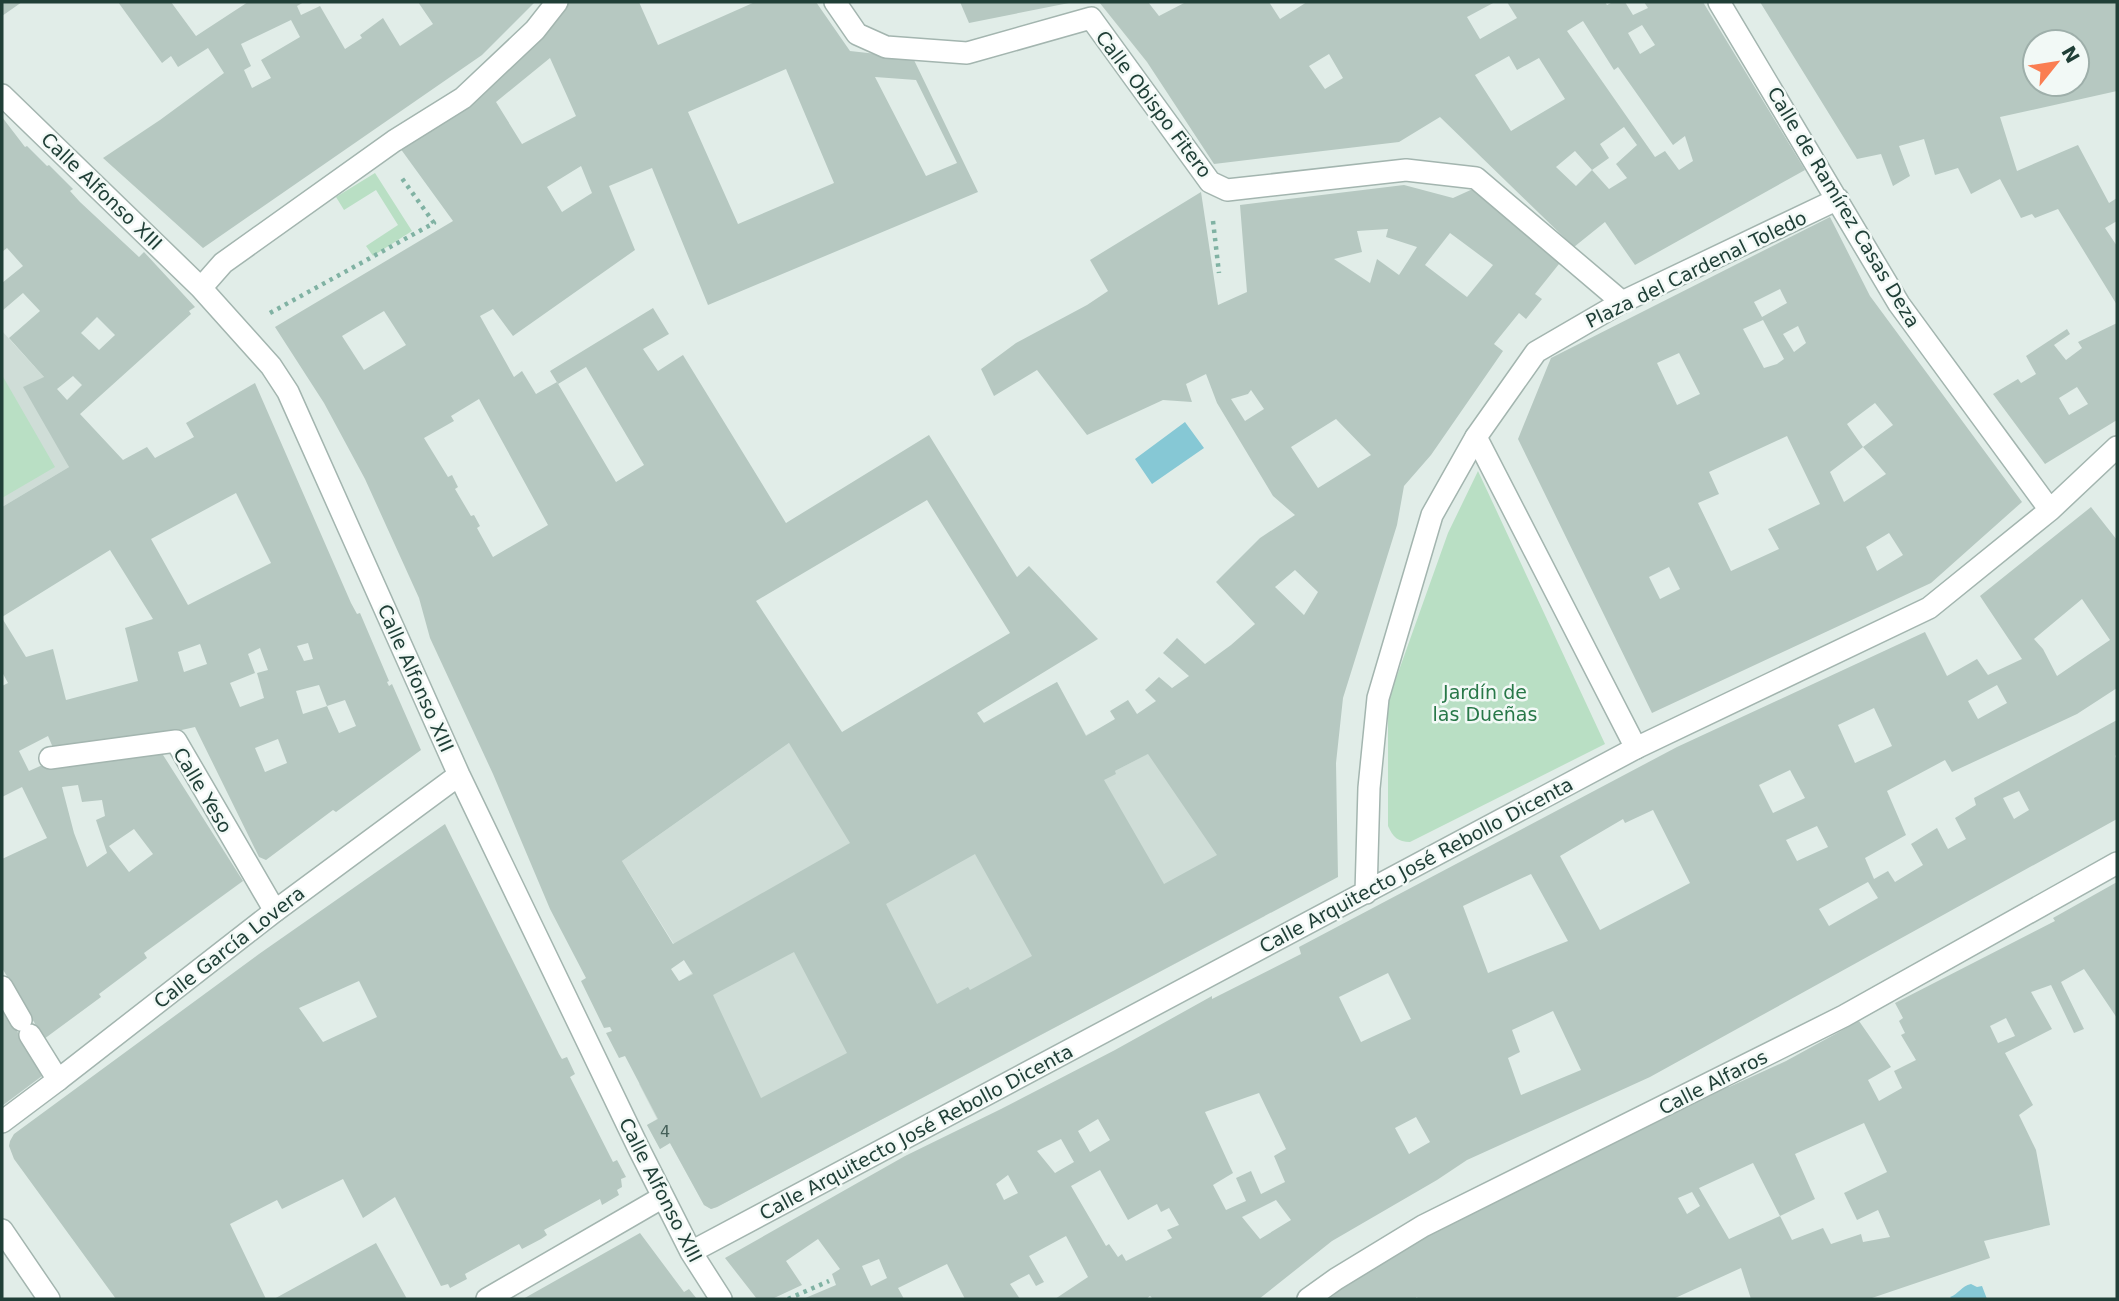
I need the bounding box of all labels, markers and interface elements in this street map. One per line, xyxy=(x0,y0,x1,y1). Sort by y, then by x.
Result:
street label: Calle Obispo Fitero xyxy=(1092,26,1216,182)
north arrow xyxy=(2021,28,2091,98)
text: N xyxy=(2057,42,2084,67)
street label: Calle de Ramírez Casas Deza xyxy=(1763,83,1925,331)
street label: Calle Alfonso XIII xyxy=(37,128,167,254)
street label: Plaza del Cardenal Toledo xyxy=(1582,206,1810,332)
street label: Calle Alfonso XIII xyxy=(374,601,458,755)
park label: Jardín de las Dueñas xyxy=(1433,681,1537,725)
street label: Calle Yeso xyxy=(169,743,237,837)
street label: Calle Arquitecto José Rebollo Dicenta xyxy=(1256,773,1576,957)
street label: Calle García Lovera xyxy=(149,881,309,1013)
street label: Calle Arquitecto José Rebollo Dicenta xyxy=(756,1040,1076,1224)
street label: Calle Alfaros xyxy=(1655,1045,1771,1119)
street label: Calle Alfonso XIII xyxy=(615,1114,707,1266)
house number: 4 xyxy=(660,1122,670,1141)

